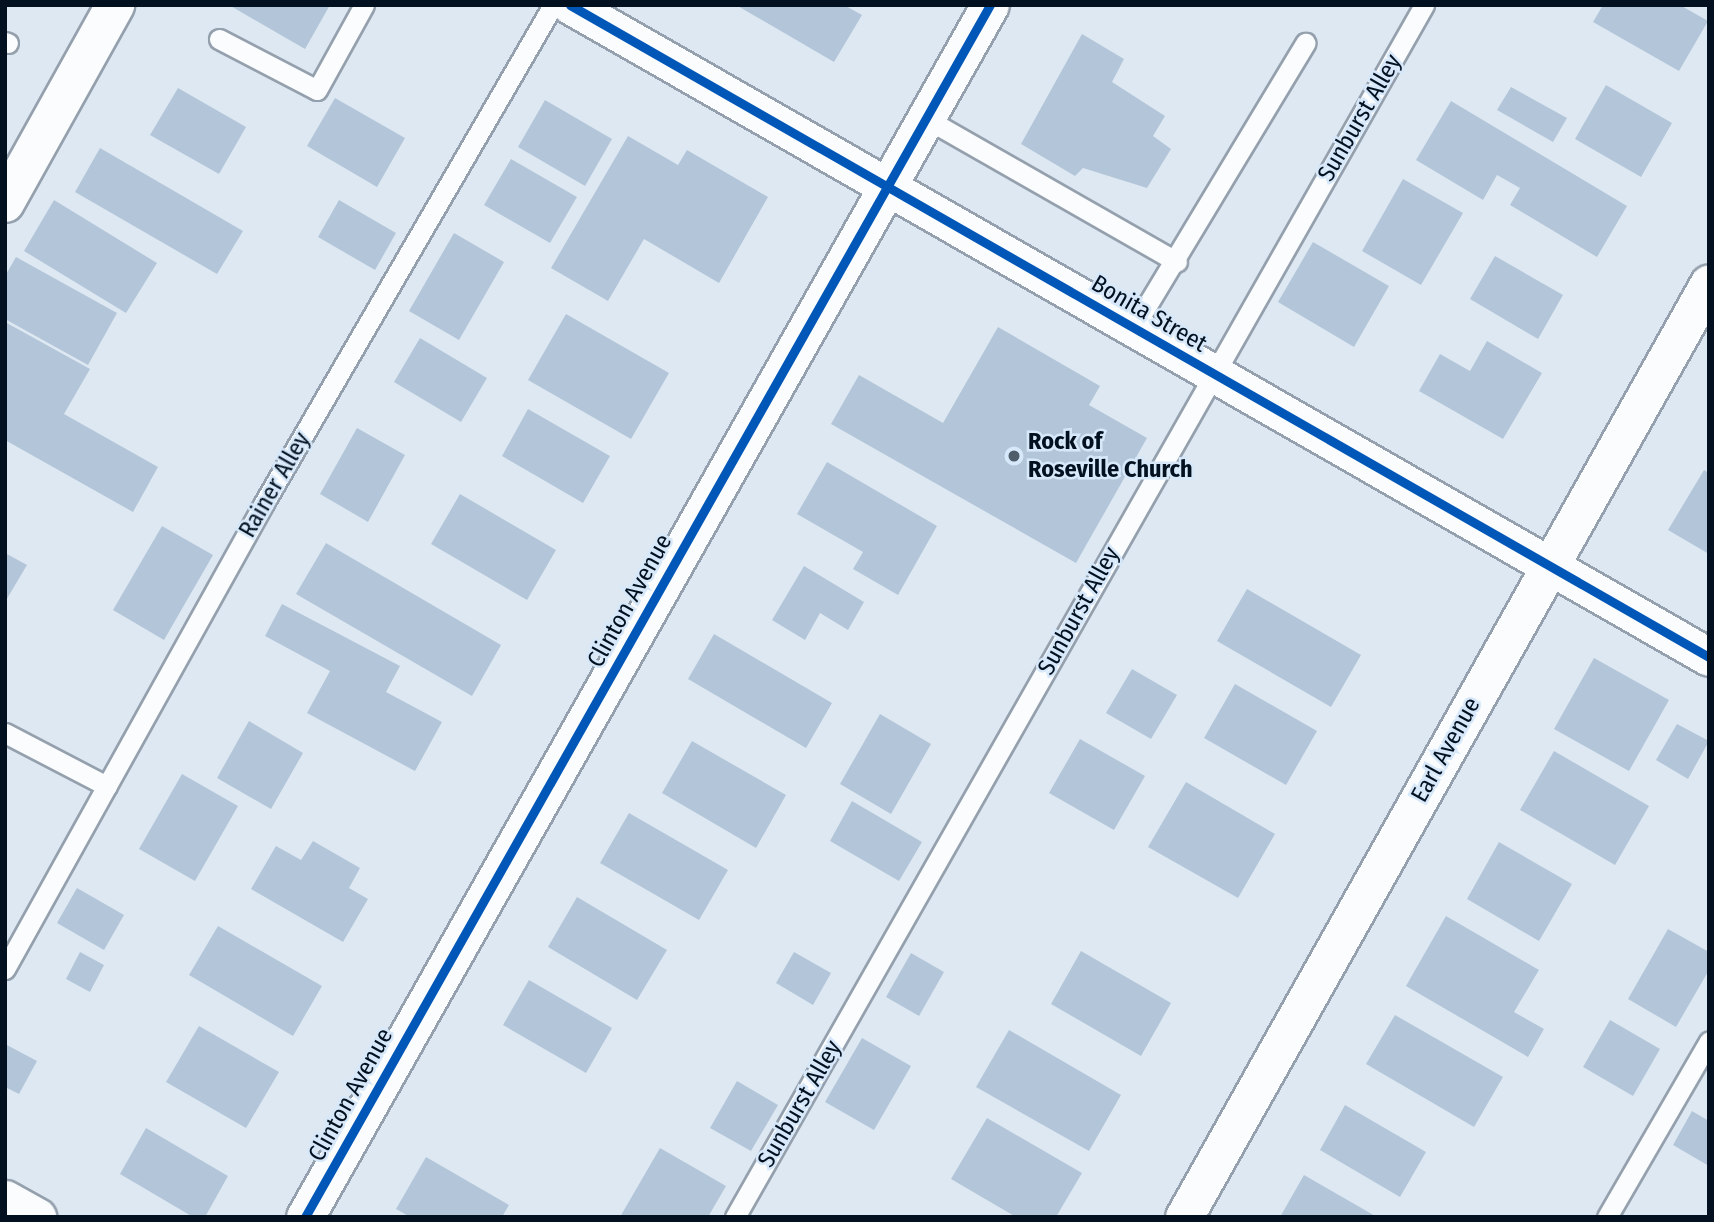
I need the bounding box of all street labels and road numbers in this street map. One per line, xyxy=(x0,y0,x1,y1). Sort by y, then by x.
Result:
street label: Sunburst Alley xyxy=(1312,49,1408,187)
street label: Bonita Street xyxy=(1086,269,1212,359)
street label: Rainer Alley xyxy=(233,427,317,543)
street label: Clinton Avenue xyxy=(582,530,678,672)
street label: Sunburst Alley xyxy=(1032,542,1126,680)
street label: Earl Avenue xyxy=(1405,693,1487,807)
street label: Clinton Avenue xyxy=(303,1024,399,1166)
street label: Sunburst Alley xyxy=(752,1035,848,1173)

